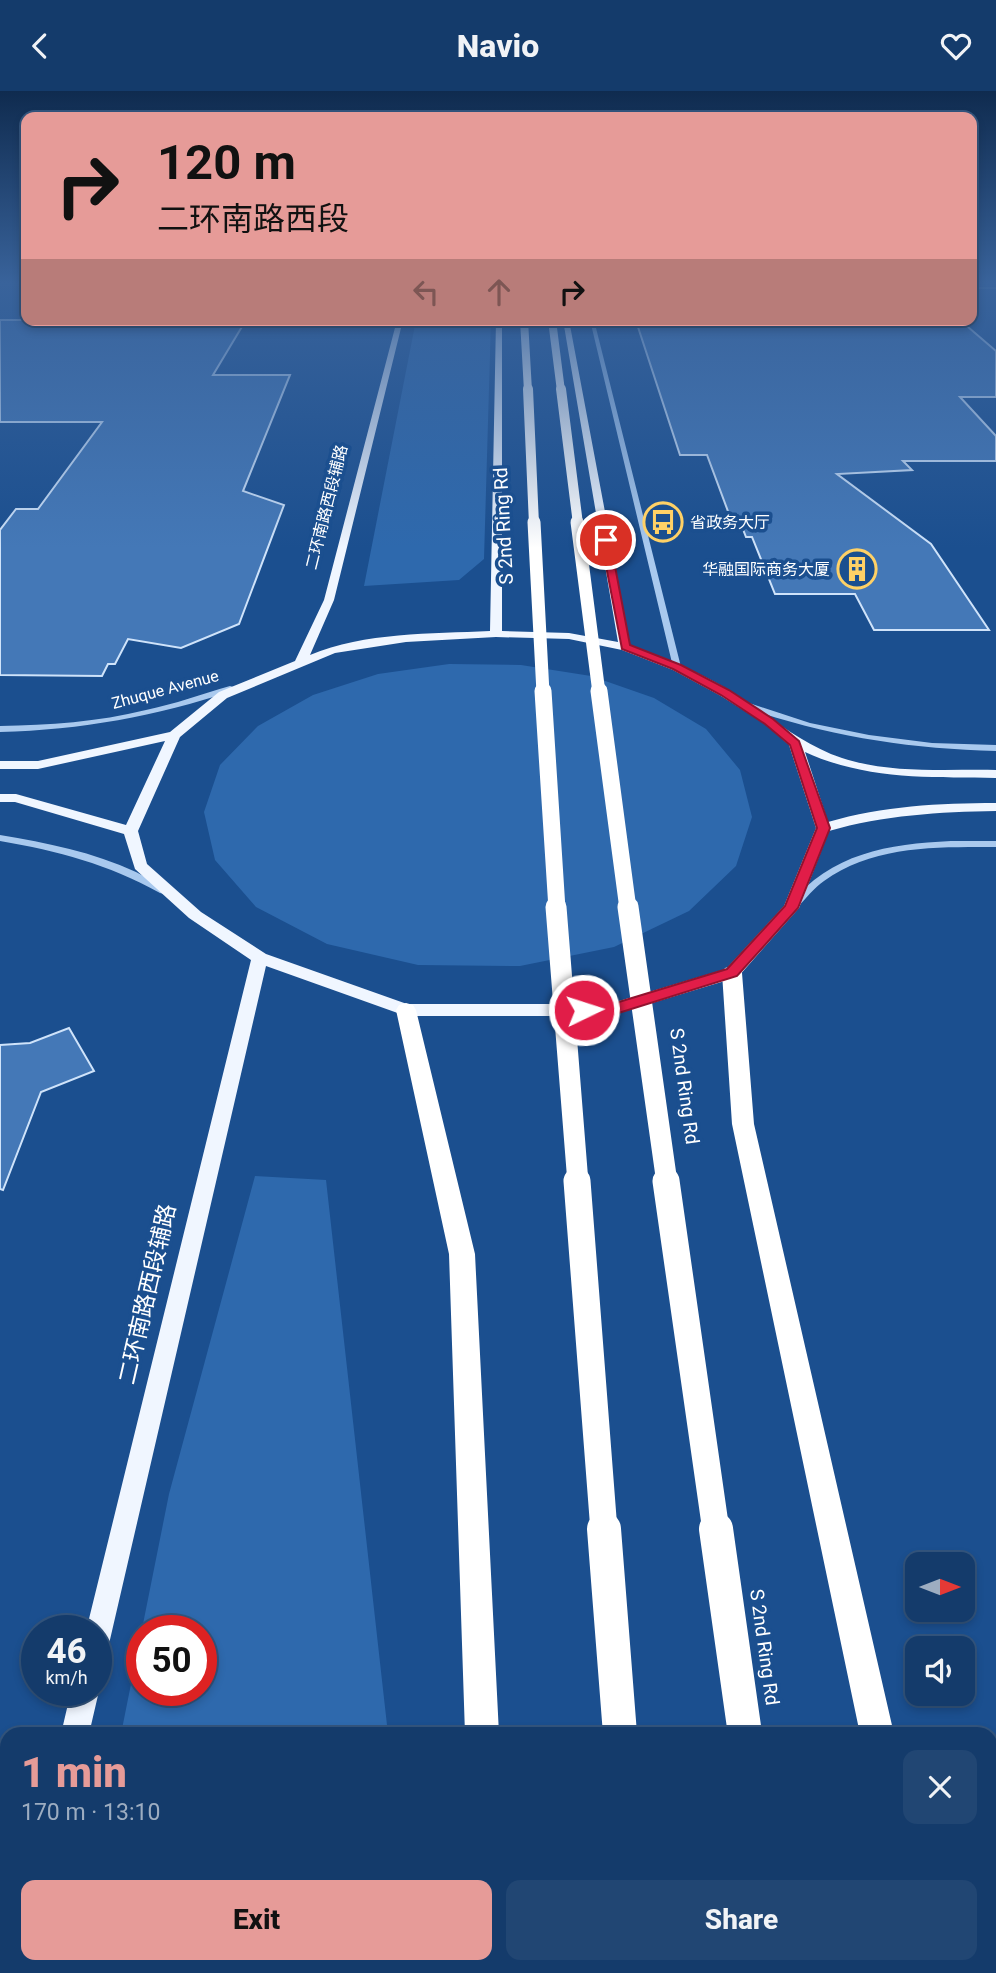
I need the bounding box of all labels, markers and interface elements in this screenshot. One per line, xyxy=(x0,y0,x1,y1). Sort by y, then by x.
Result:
icon: back xyxy=(21,27,59,65)
text: Navio xyxy=(457,27,539,65)
icon: heart xyxy=(937,27,975,65)
text: 120 m xyxy=(157,134,296,191)
icon: right xyxy=(42,140,133,231)
text: 二环南路西段 xyxy=(157,200,349,238)
icon: left xyxy=(407,273,445,311)
icon: ahead xyxy=(480,273,518,311)
icon: right xyxy=(553,273,591,311)
street label: 二环南路西段辅路 xyxy=(302,443,351,572)
street label: S 2nd Ring Rd xyxy=(489,467,518,585)
bus stop icon: 省政务大厅 xyxy=(642,501,684,543)
pin xyxy=(576,510,636,570)
place label: 省政务大厅 xyxy=(690,513,770,532)
icon: arrive xyxy=(587,521,625,559)
building icon: 华融国际商务大厦 xyxy=(836,548,878,590)
place label: 华融国际商务大厦 xyxy=(702,560,830,579)
street label: Zhuque Avenue xyxy=(110,666,221,713)
position arrow xyxy=(547,973,621,1047)
street label: S 2nd Ring Rd xyxy=(665,1026,704,1146)
street label: 二环南路西段辅路 xyxy=(114,1201,181,1387)
north arrow xyxy=(905,1552,975,1622)
map controls xyxy=(905,1552,975,1706)
street label: S 2nd Ring Rd xyxy=(745,1587,784,1707)
speed limit sign: 50 xyxy=(126,1615,217,1706)
text: 46 xyxy=(46,1631,87,1672)
button: sound xyxy=(905,1636,975,1706)
text: km/h xyxy=(45,1667,88,1688)
text: 1 min xyxy=(21,1748,127,1797)
button: close xyxy=(903,1750,977,1824)
text: 170 m · 13:10 xyxy=(21,1799,160,1826)
button: Exit xyxy=(21,1880,492,1960)
button: Share xyxy=(506,1880,977,1960)

